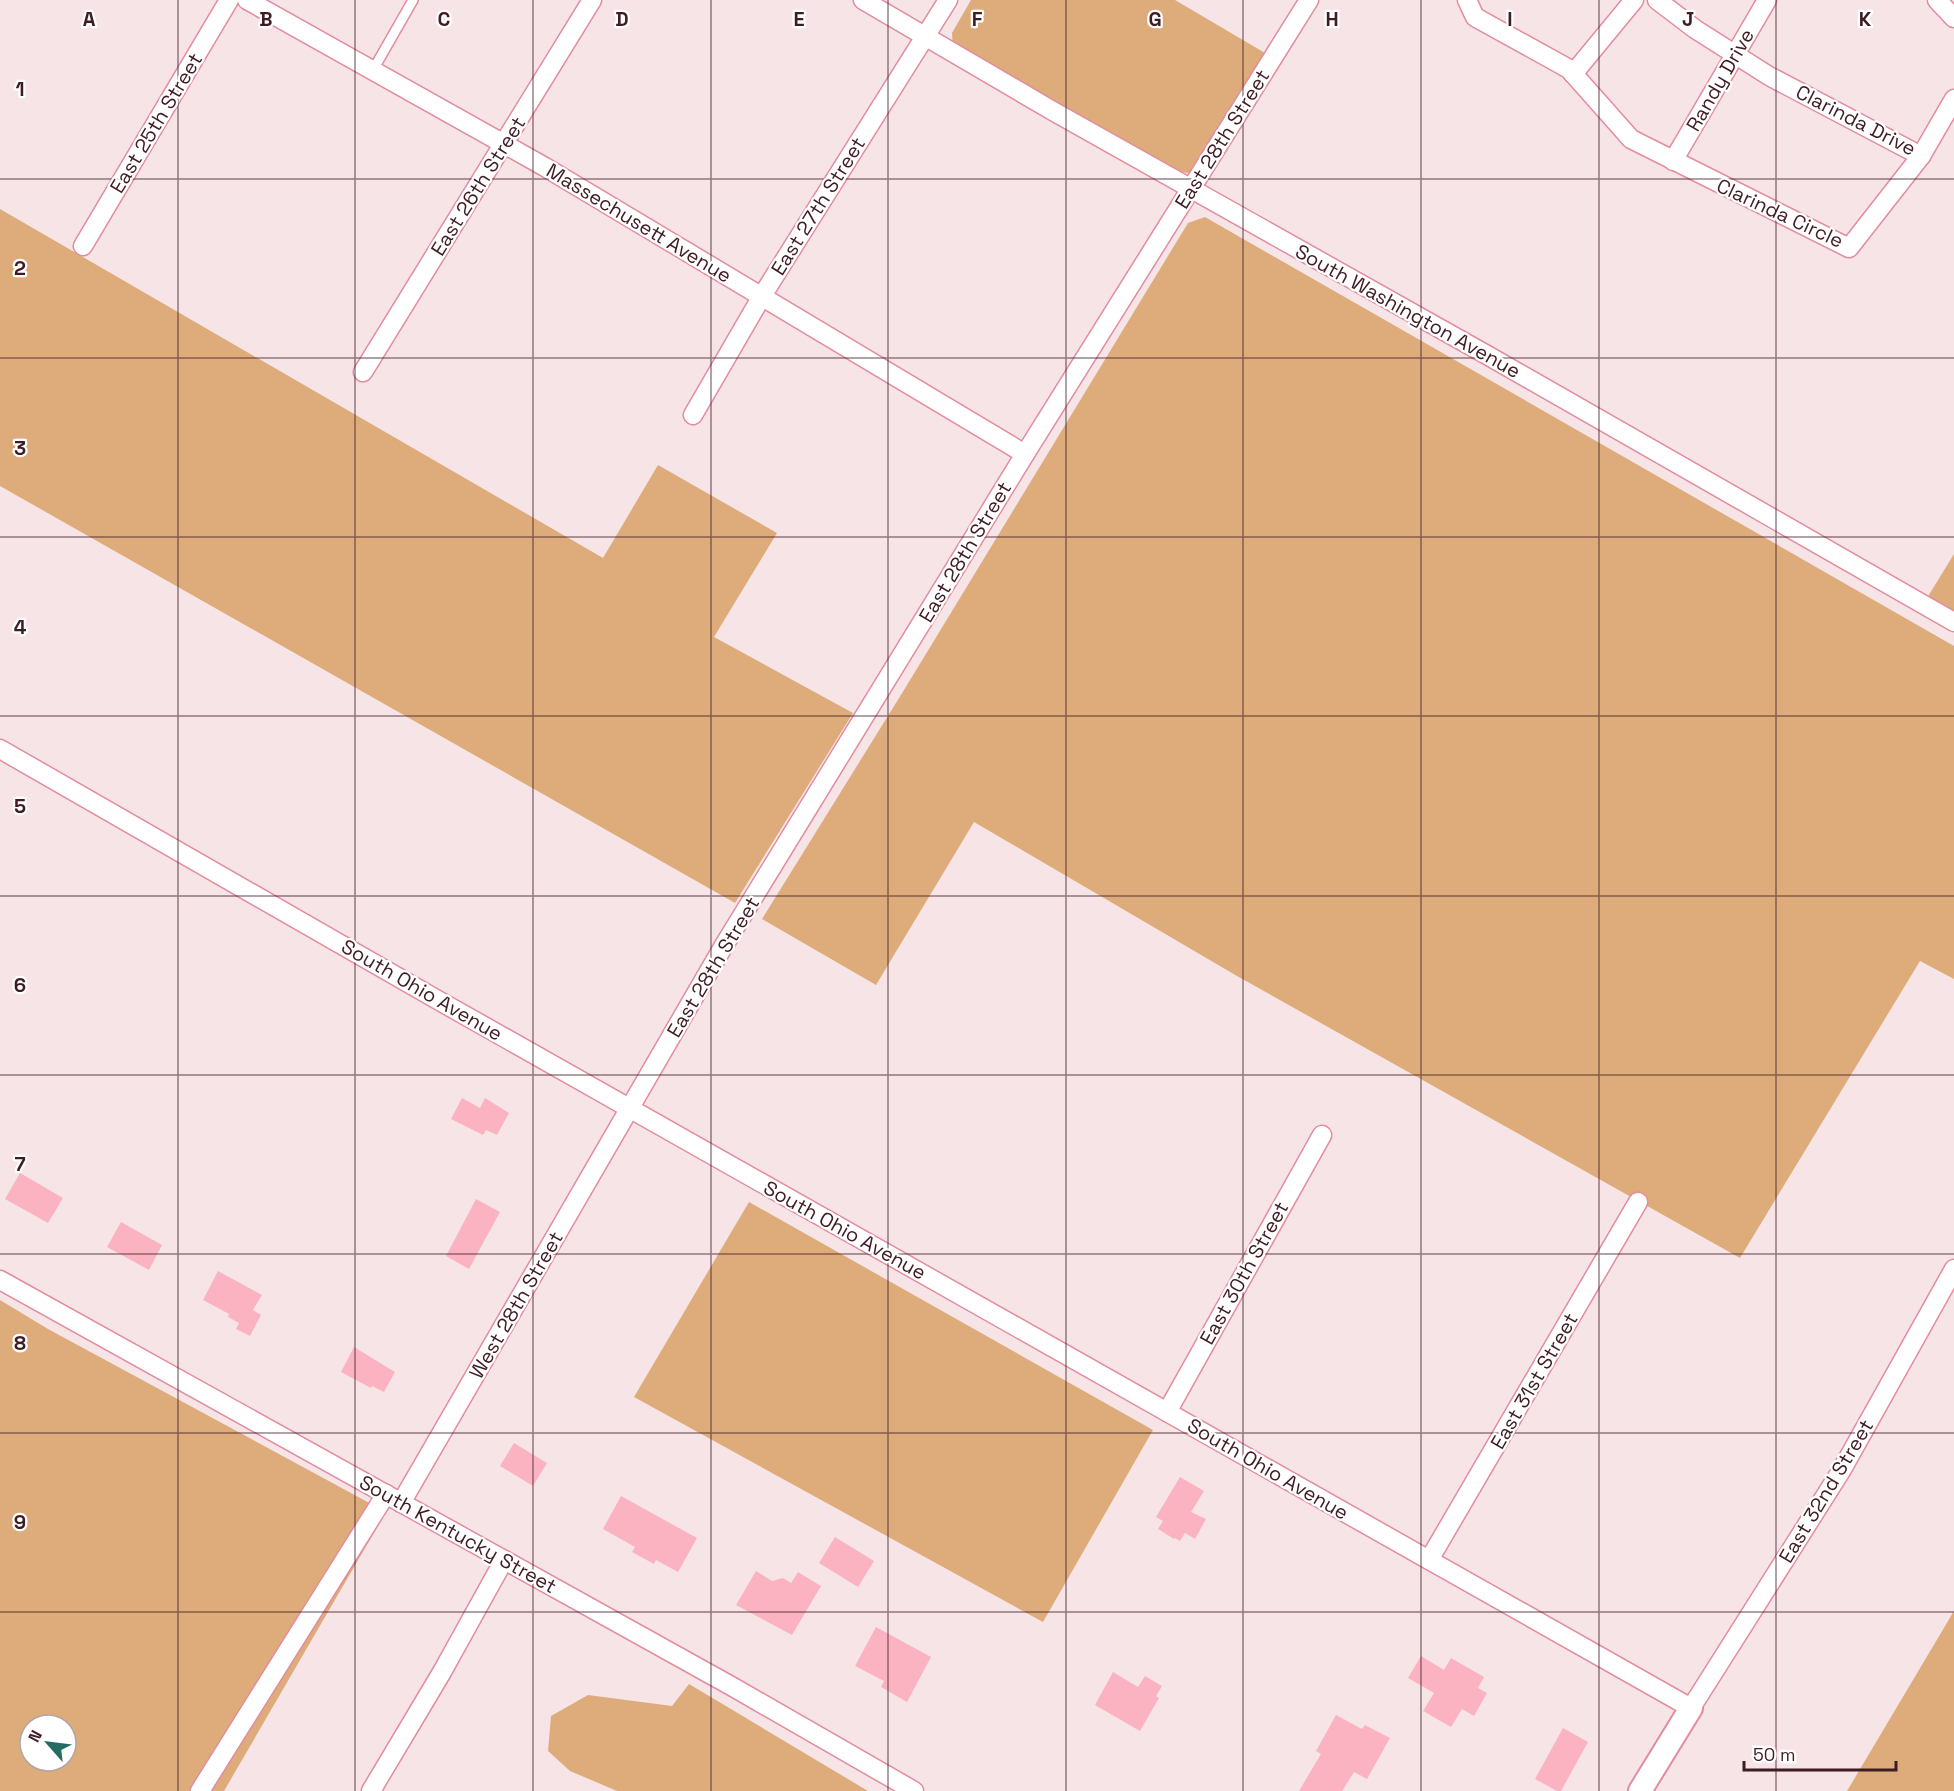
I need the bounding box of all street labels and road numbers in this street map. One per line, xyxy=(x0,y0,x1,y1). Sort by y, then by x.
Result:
street label: Randy Drive xyxy=(1680,24,1760,136)
street label: East 25th Street xyxy=(104,48,208,198)
street label: East 28th Street xyxy=(1169,64,1275,214)
street label: Clarinda Drive xyxy=(1792,79,1920,161)
street label: East 26th Street xyxy=(425,112,531,260)
street label: East 27th Street xyxy=(765,132,871,280)
street label: Massechusett Avenue xyxy=(542,157,736,289)
street label: Clarinda Circle xyxy=(1712,172,1848,254)
street label: South Washington Avenue xyxy=(1291,238,1525,384)
street label: East 28th Street xyxy=(913,477,1017,627)
street label: East 28th Street xyxy=(661,892,765,1042)
street label: South Ohio Avenue xyxy=(337,933,507,1047)
street label: South Ohio Avenue xyxy=(759,1175,931,1285)
street label: East 30th Street xyxy=(1194,1197,1294,1349)
street label: West 28th Street xyxy=(463,1227,569,1383)
street label: East 31st Street xyxy=(1484,1308,1584,1454)
street label: South Ohio Avenue xyxy=(1183,1412,1353,1526)
street label: East 32nd Street xyxy=(1773,1414,1879,1568)
street label: South Kentucky Street xyxy=(355,1469,561,1599)

